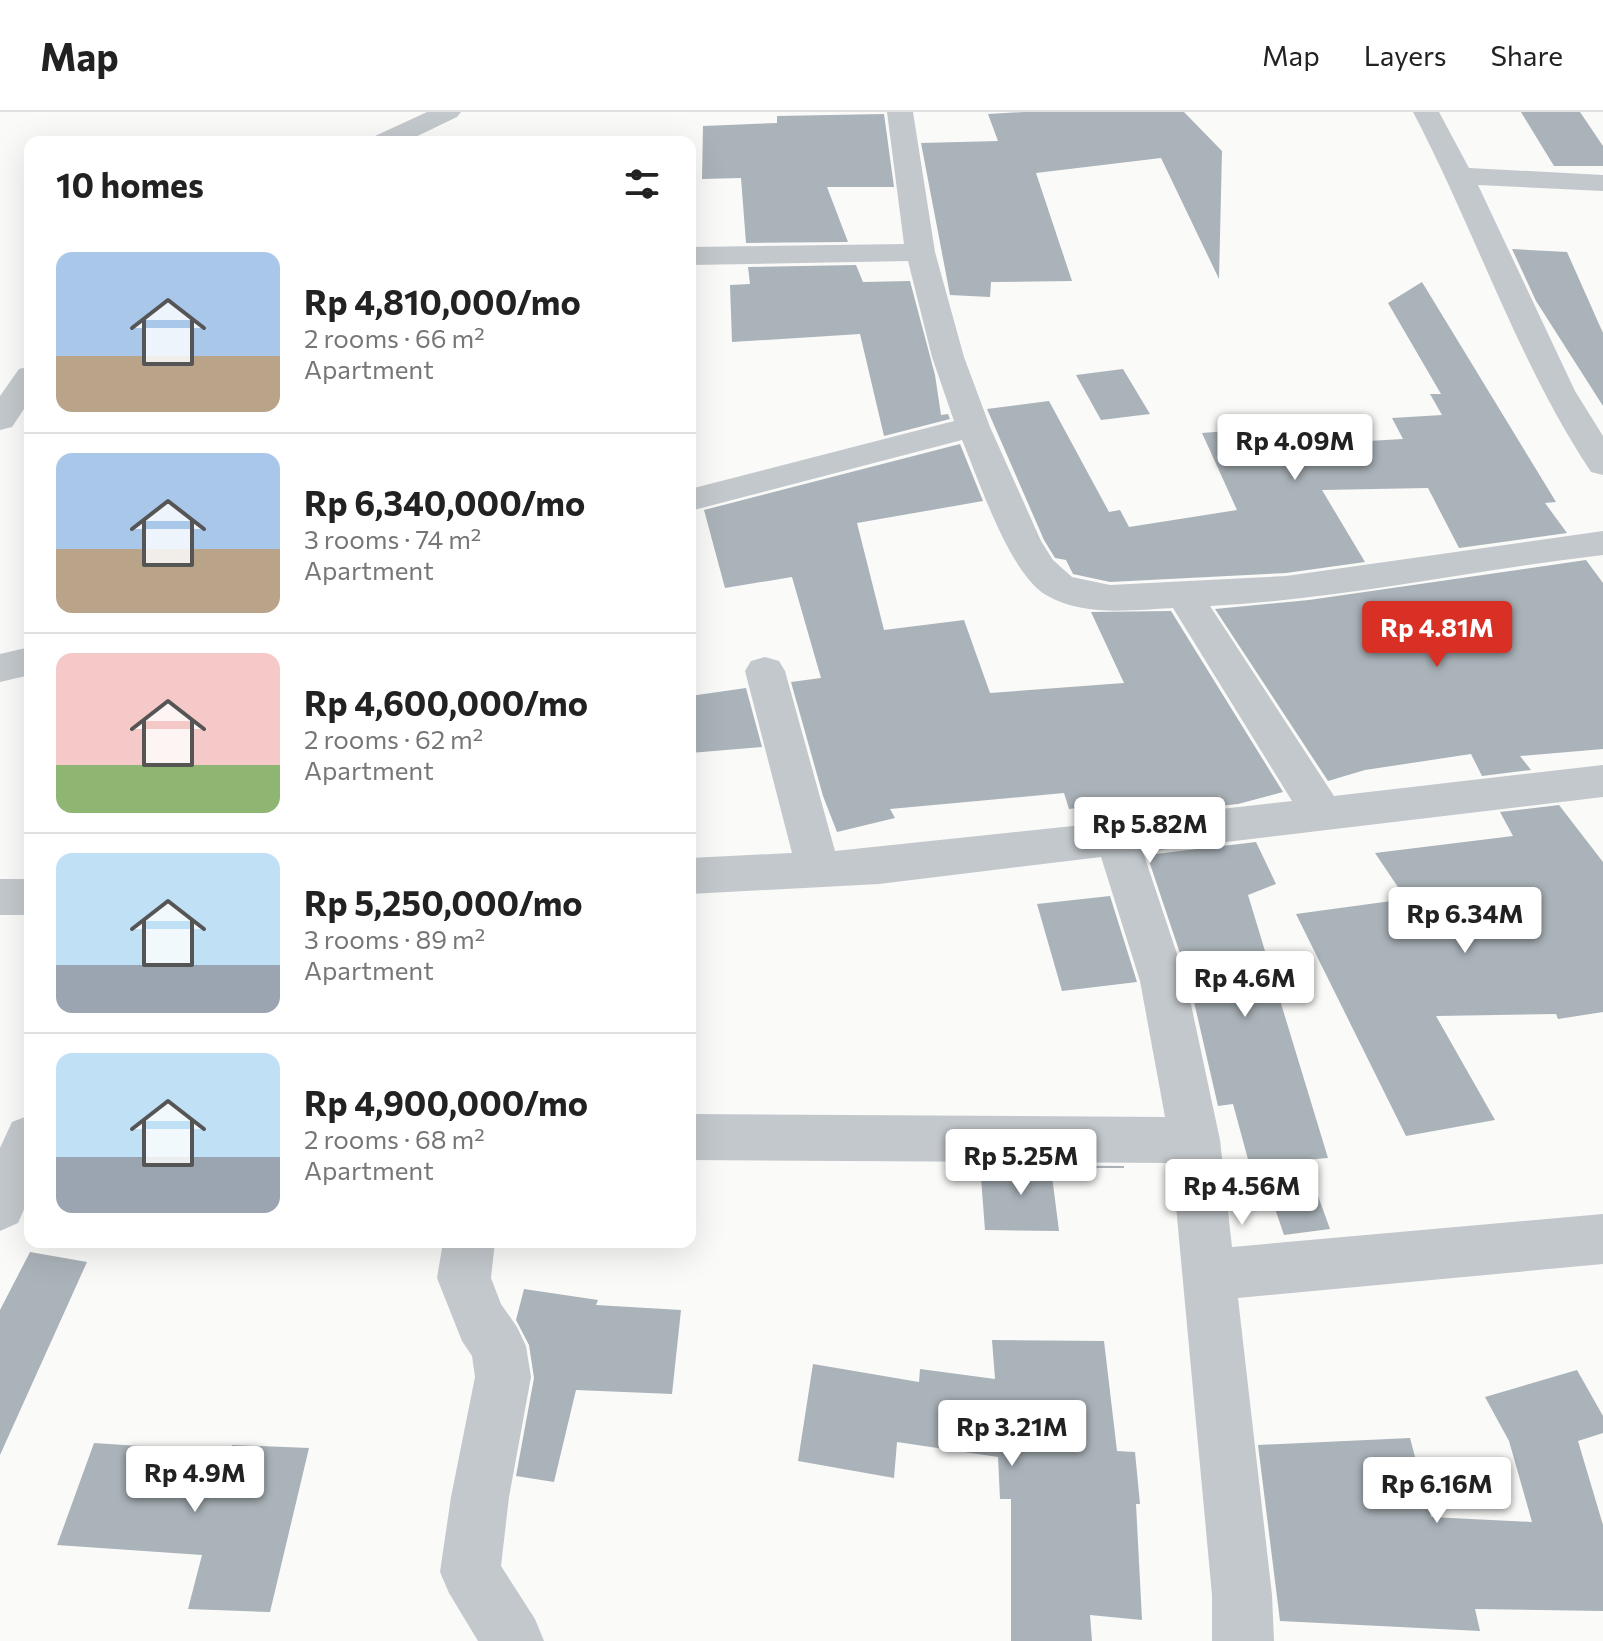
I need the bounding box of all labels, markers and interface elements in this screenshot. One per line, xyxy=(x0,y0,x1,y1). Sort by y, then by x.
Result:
text: Map xyxy=(40,32,119,79)
text: Map xyxy=(1262,38,1320,72)
text: Layers xyxy=(1364,38,1446,72)
text: Share xyxy=(1490,38,1563,72)
icon: filters xyxy=(620,162,664,206)
text: 10 homes xyxy=(56,163,204,205)
text: Rp 4,810,000/mo xyxy=(304,280,581,322)
icon: home xyxy=(120,284,216,380)
text: 2 rooms · 66 m² xyxy=(304,322,485,353)
text: Apartment xyxy=(304,353,434,384)
pin: Rp 4.09M xyxy=(1212,414,1378,482)
text: Rp 4.09M xyxy=(1235,424,1355,455)
text: Rp 6,340,000/mo xyxy=(304,481,585,523)
icon: home xyxy=(120,485,216,581)
text: 3 rooms · 74 m² xyxy=(304,523,481,554)
text: Apartment xyxy=(304,554,434,585)
pin: Rp 4.81M xyxy=(1354,601,1520,669)
text: Rp 4.81M xyxy=(1380,611,1494,642)
text: Rp 4,600,000/mo xyxy=(304,681,588,723)
icon: home xyxy=(120,685,216,781)
text: 2 rooms · 62 m² xyxy=(304,723,483,754)
text: Apartment xyxy=(304,754,434,785)
pin: Rp 5.82M xyxy=(1067,797,1233,865)
text: Rp 5.82M xyxy=(1092,807,1208,838)
text: Rp 5,250,000/mo xyxy=(304,881,583,923)
icon: home xyxy=(120,885,216,981)
pin: Rp 6.34M xyxy=(1382,887,1548,955)
text: Rp 6.34M xyxy=(1406,897,1524,928)
text: 3 rooms · 89 m² xyxy=(304,923,485,954)
pin: Rp 4.6M xyxy=(1171,951,1319,1019)
text: Apartment xyxy=(304,954,434,985)
text: Rp 4.6M xyxy=(1194,961,1296,992)
text: Rp 4,900,000/mo xyxy=(304,1081,588,1123)
icon: home xyxy=(120,1085,216,1181)
text: 2 rooms · 68 m² xyxy=(304,1123,485,1154)
pin: Rp 5.25M xyxy=(938,1129,1104,1197)
text: Rp 5.25M xyxy=(963,1139,1079,1170)
text: Apartment xyxy=(304,1154,434,1185)
pin: Rp 4.56M xyxy=(1159,1159,1325,1227)
text: Rp 4.56M xyxy=(1183,1169,1301,1200)
pin: Rp 3.21M xyxy=(929,1400,1095,1468)
text: Rp 3.21M xyxy=(956,1410,1068,1441)
pin: Rp 4.9M xyxy=(121,1446,269,1514)
text: Rp 4.9M xyxy=(144,1456,246,1487)
pin: Rp 6.16M xyxy=(1354,1457,1520,1525)
text: Rp 6.16M xyxy=(1381,1467,1493,1498)

